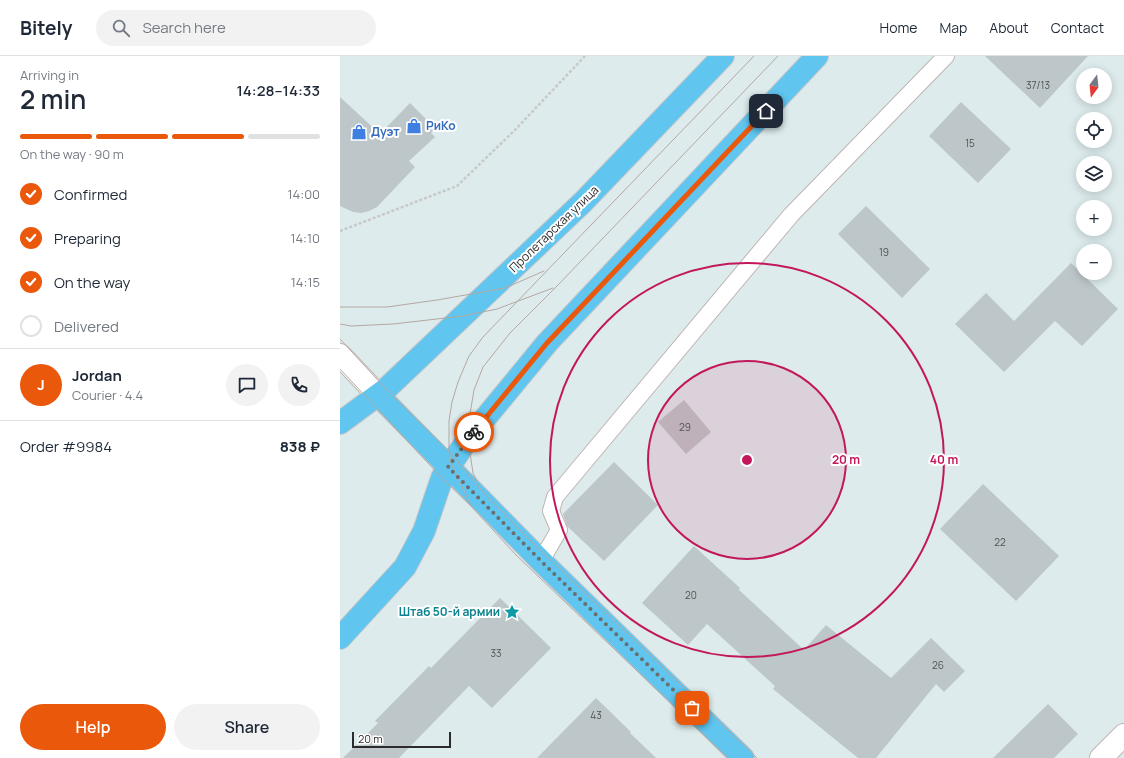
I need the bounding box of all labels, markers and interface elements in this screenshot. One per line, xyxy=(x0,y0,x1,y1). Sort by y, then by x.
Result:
search box xyxy=(96,10,376,46)
text: Bitely xyxy=(20,15,72,41)
icon: search xyxy=(110,17,132,39)
text: Search here xyxy=(142,17,226,38)
text: Home xyxy=(880,18,917,37)
text: Map xyxy=(939,18,967,37)
text: About xyxy=(989,18,1029,37)
text: Contact xyxy=(1051,18,1104,37)
text: Arriving in xyxy=(20,66,79,84)
north arrow xyxy=(1076,68,1112,104)
map controls xyxy=(1076,68,1112,280)
house number: 37/13 xyxy=(1026,78,1050,92)
text: 14:28–14:33 xyxy=(236,80,320,101)
text: 2 min xyxy=(20,81,86,117)
pin xyxy=(749,94,783,128)
icon: home xyxy=(755,100,777,122)
button: locate xyxy=(1076,112,1112,148)
shop icon: РиКо xyxy=(405,117,423,135)
place label: РиКо xyxy=(426,117,456,134)
shop icon: Дуэт xyxy=(350,123,368,141)
place label: Дуэт xyxy=(371,123,400,140)
house number: 15 xyxy=(965,136,975,150)
text: On the way · 90 m xyxy=(20,145,124,163)
button: layers xyxy=(1076,156,1112,192)
street label: Пролетарская улица xyxy=(505,181,602,276)
icon: check xyxy=(20,183,42,205)
text: Confirmed xyxy=(54,184,127,205)
text: 14:00 xyxy=(288,185,320,203)
button: + xyxy=(1076,200,1112,236)
icon: check xyxy=(20,227,42,249)
text: Preparing xyxy=(54,228,121,249)
text: 14:10 xyxy=(290,229,320,247)
button: − xyxy=(1076,244,1112,280)
house number: 19 xyxy=(879,245,889,259)
icon: check xyxy=(20,271,42,293)
text: On the way xyxy=(54,272,130,293)
text: 14:15 xyxy=(291,273,320,291)
text: Delivered xyxy=(54,316,119,337)
button: chat xyxy=(226,364,268,406)
button: phone xyxy=(278,364,320,406)
text: Jordan xyxy=(72,365,122,386)
text: J xyxy=(37,374,45,395)
text: Courier · 4.4 xyxy=(72,386,143,404)
courier xyxy=(454,412,494,452)
house number: 29 xyxy=(679,420,691,434)
icon: bike xyxy=(463,421,485,443)
text: Order #9984 xyxy=(20,436,112,457)
text: 838 ₽ xyxy=(280,436,320,457)
text: 20 m xyxy=(832,451,860,468)
text: 40 m xyxy=(930,451,958,468)
centre of rings xyxy=(740,453,754,467)
house number: 22 xyxy=(994,535,1006,549)
house number: 20 xyxy=(685,588,697,602)
place label: Штаб 50-й армии xyxy=(399,603,500,620)
place icon: Штаб 50-й армии xyxy=(503,603,521,621)
house number: 33 xyxy=(490,646,502,660)
house number: 26 xyxy=(932,658,944,672)
pin xyxy=(675,691,709,725)
icon: bag xyxy=(681,697,703,719)
button: Help xyxy=(20,704,166,750)
button: Share xyxy=(174,704,320,750)
house number: 43 xyxy=(590,708,602,722)
scale bar xyxy=(352,730,451,749)
text: 20 m xyxy=(358,731,383,746)

